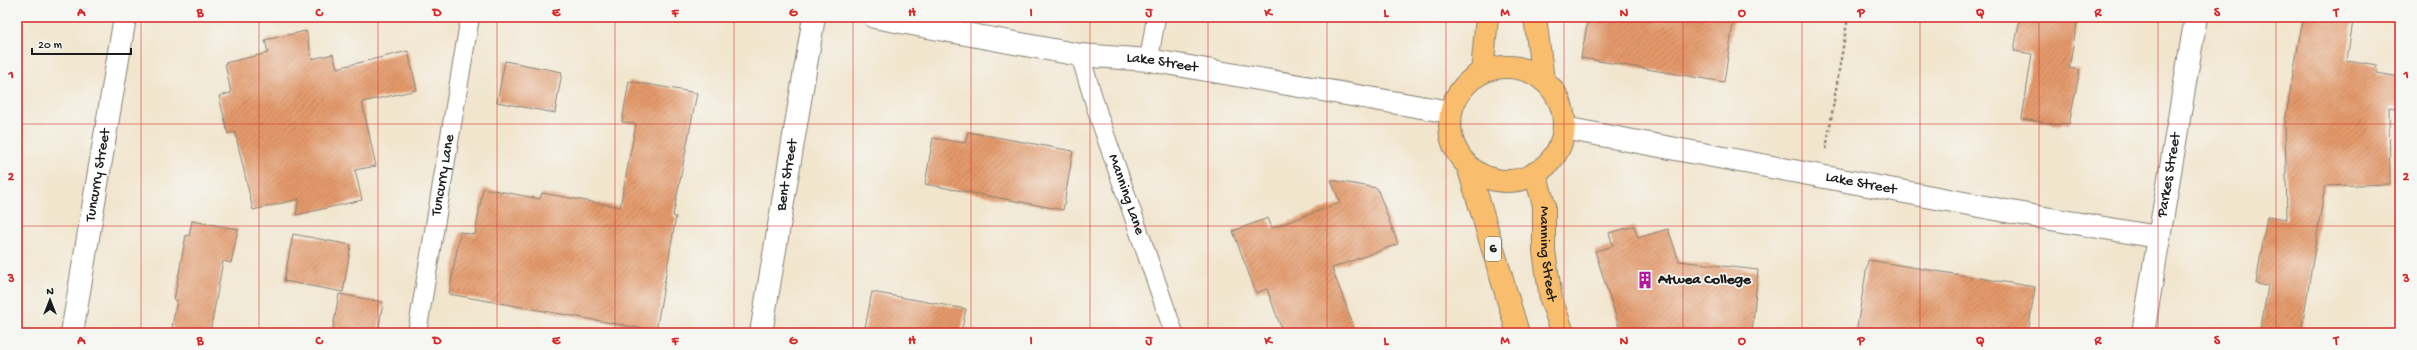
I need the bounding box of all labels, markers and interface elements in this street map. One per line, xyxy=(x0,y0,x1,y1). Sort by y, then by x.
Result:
text: A xyxy=(76,6,86,21)
text: B xyxy=(196,6,205,21)
text: C xyxy=(314,6,324,21)
text: D xyxy=(432,6,442,21)
text: E xyxy=(552,6,561,21)
text: F xyxy=(671,6,680,21)
text: G xyxy=(789,6,798,21)
text: H xyxy=(908,6,916,21)
text: I xyxy=(1029,6,1033,21)
text: J xyxy=(1145,6,1154,21)
text: K xyxy=(1263,6,1273,21)
text: L xyxy=(1384,6,1390,21)
text: M xyxy=(1500,6,1510,21)
text: N xyxy=(1620,6,1629,21)
text: O xyxy=(1738,6,1746,21)
text: P xyxy=(1856,6,1865,21)
text: Q xyxy=(1976,6,1985,21)
text: R xyxy=(2094,6,2103,21)
text: S xyxy=(2214,6,2221,21)
text: T xyxy=(2332,6,2339,21)
scale bar xyxy=(32,30,131,56)
text: 20 m xyxy=(38,39,63,53)
street label: Lake Street xyxy=(1126,49,1201,78)
text: 1 xyxy=(7,68,14,83)
text: 1 xyxy=(2402,68,2409,83)
street label: Tuncurry Street xyxy=(82,126,115,224)
street label: Parkes Street xyxy=(2153,130,2186,220)
street label: Tuncurry Lane xyxy=(428,133,459,218)
street label: Bent Street xyxy=(772,136,803,213)
street label: Manning Lane xyxy=(1104,152,1148,238)
street label: Lake Street xyxy=(1824,168,1900,200)
text: 2 xyxy=(8,170,15,185)
text: 2 xyxy=(2403,170,2410,185)
street label: Manning Street xyxy=(1535,206,1560,304)
road number: 6 xyxy=(1485,237,1501,261)
building icon: Atwea College xyxy=(1635,270,1655,290)
place label: Atwea College xyxy=(1657,271,1752,289)
text: 3 xyxy=(7,272,15,287)
text: 3 xyxy=(2402,272,2410,287)
north arrow xyxy=(30,280,70,320)
text: N xyxy=(46,286,54,298)
text: A xyxy=(76,334,86,349)
text: B xyxy=(196,334,205,349)
text: C xyxy=(314,334,324,349)
text: D xyxy=(432,334,442,349)
text: E xyxy=(552,334,561,349)
text: F xyxy=(671,334,680,349)
text: G xyxy=(789,334,798,349)
text: H xyxy=(908,334,916,349)
text: I xyxy=(1029,334,1033,349)
text: J xyxy=(1145,334,1154,349)
text: K xyxy=(1263,334,1273,349)
text: L xyxy=(1384,334,1390,349)
text: M xyxy=(1500,334,1510,349)
text: N xyxy=(1620,334,1629,349)
text: O xyxy=(1738,334,1746,349)
text: P xyxy=(1856,334,1865,349)
text: Q xyxy=(1976,334,1985,349)
text: R xyxy=(2094,334,2103,349)
text: S xyxy=(2214,334,2221,349)
text: T xyxy=(2332,334,2339,349)

